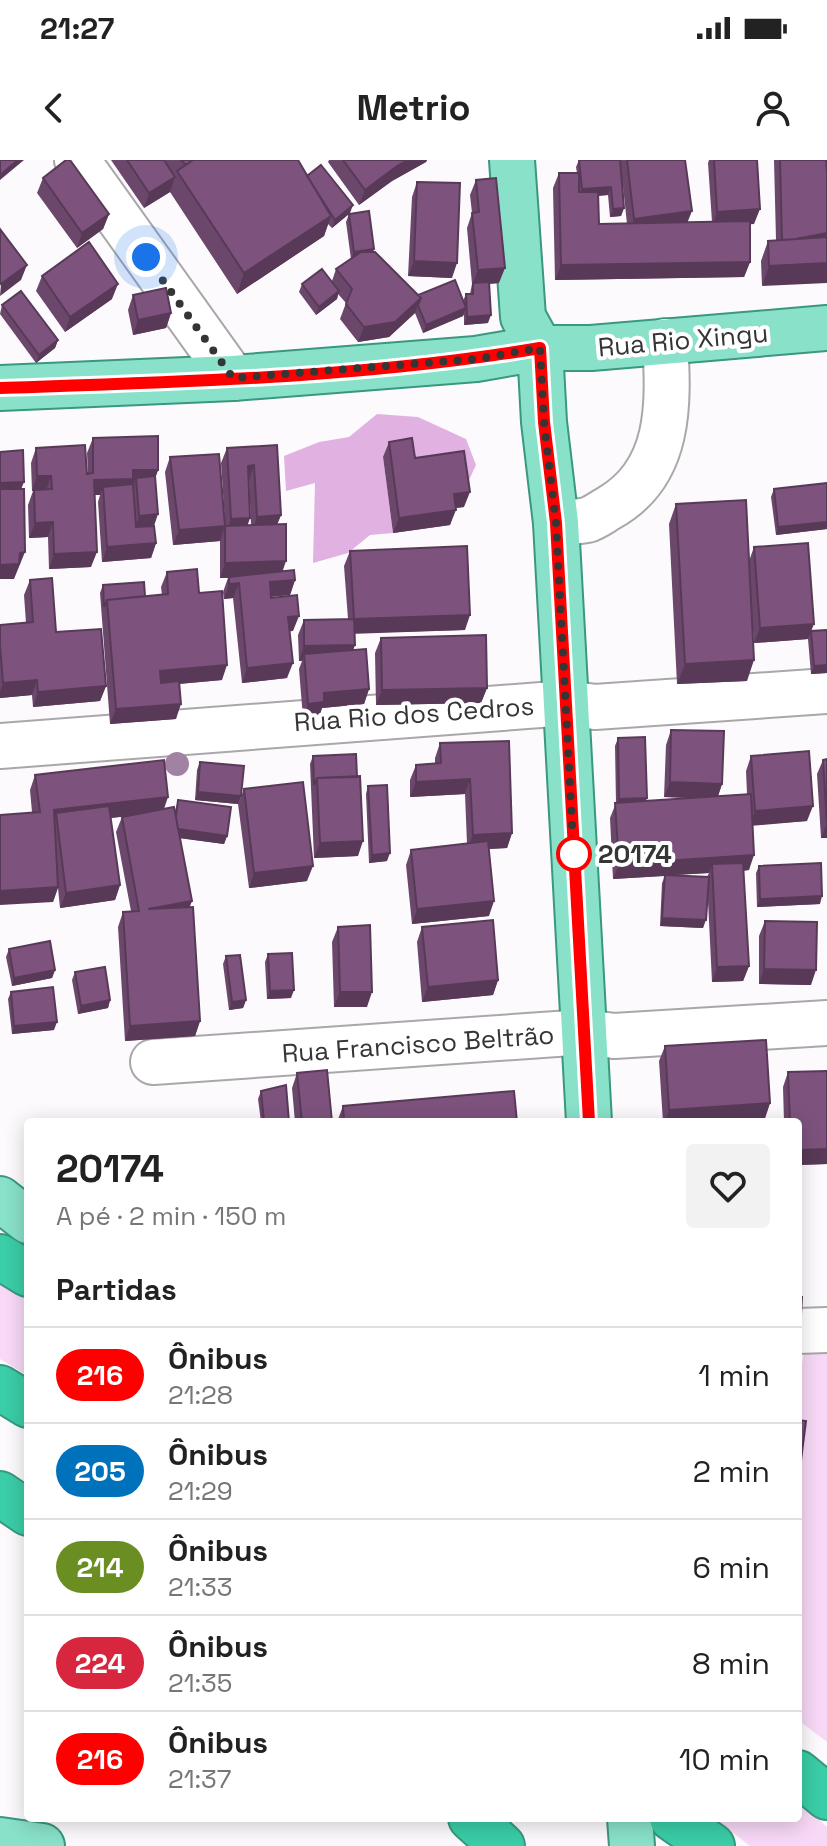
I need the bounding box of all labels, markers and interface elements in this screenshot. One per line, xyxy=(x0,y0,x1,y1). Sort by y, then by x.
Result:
text: 21:27 xyxy=(40,9,114,48)
text: Metrio xyxy=(356,85,471,131)
icon: back xyxy=(32,86,76,130)
icon: person xyxy=(751,86,795,130)
your location xyxy=(126,237,166,277)
street label: Rua Rio Xingu xyxy=(596,316,770,364)
street label: Rua Rio dos Cedros xyxy=(293,689,535,739)
marker: 20174 xyxy=(557,837,591,871)
place label: 20174 xyxy=(598,837,672,871)
street label: Rua Francisco Beltrão xyxy=(281,1018,555,1070)
button: heart xyxy=(686,1144,770,1228)
text: 20174 xyxy=(56,1145,164,1193)
text: A pé · 2 min · 150 m xyxy=(56,1199,286,1233)
text: Partidas xyxy=(56,1270,177,1309)
text: Ônibus xyxy=(168,1339,268,1378)
text: 1 min xyxy=(698,1356,770,1395)
text: 216 xyxy=(77,1357,123,1393)
text: 21:28 xyxy=(168,1378,233,1412)
text: Ônibus xyxy=(168,1435,268,1474)
text: 2 min xyxy=(693,1452,770,1491)
text: 205 xyxy=(74,1453,126,1489)
text: 21:29 xyxy=(168,1474,233,1508)
text: Ônibus xyxy=(168,1531,268,1570)
text: 6 min xyxy=(692,1548,770,1587)
text: 214 xyxy=(76,1549,124,1585)
text: 21:33 xyxy=(168,1570,233,1604)
text: Ônibus xyxy=(168,1627,268,1666)
text: 8 min xyxy=(692,1644,770,1683)
text: 224 xyxy=(75,1645,125,1681)
text: 21:35 xyxy=(168,1666,232,1700)
text: Ônibus xyxy=(168,1723,268,1762)
text: 10 min xyxy=(679,1740,770,1779)
text: 216 xyxy=(77,1741,123,1777)
text: 21:37 xyxy=(168,1762,232,1796)

